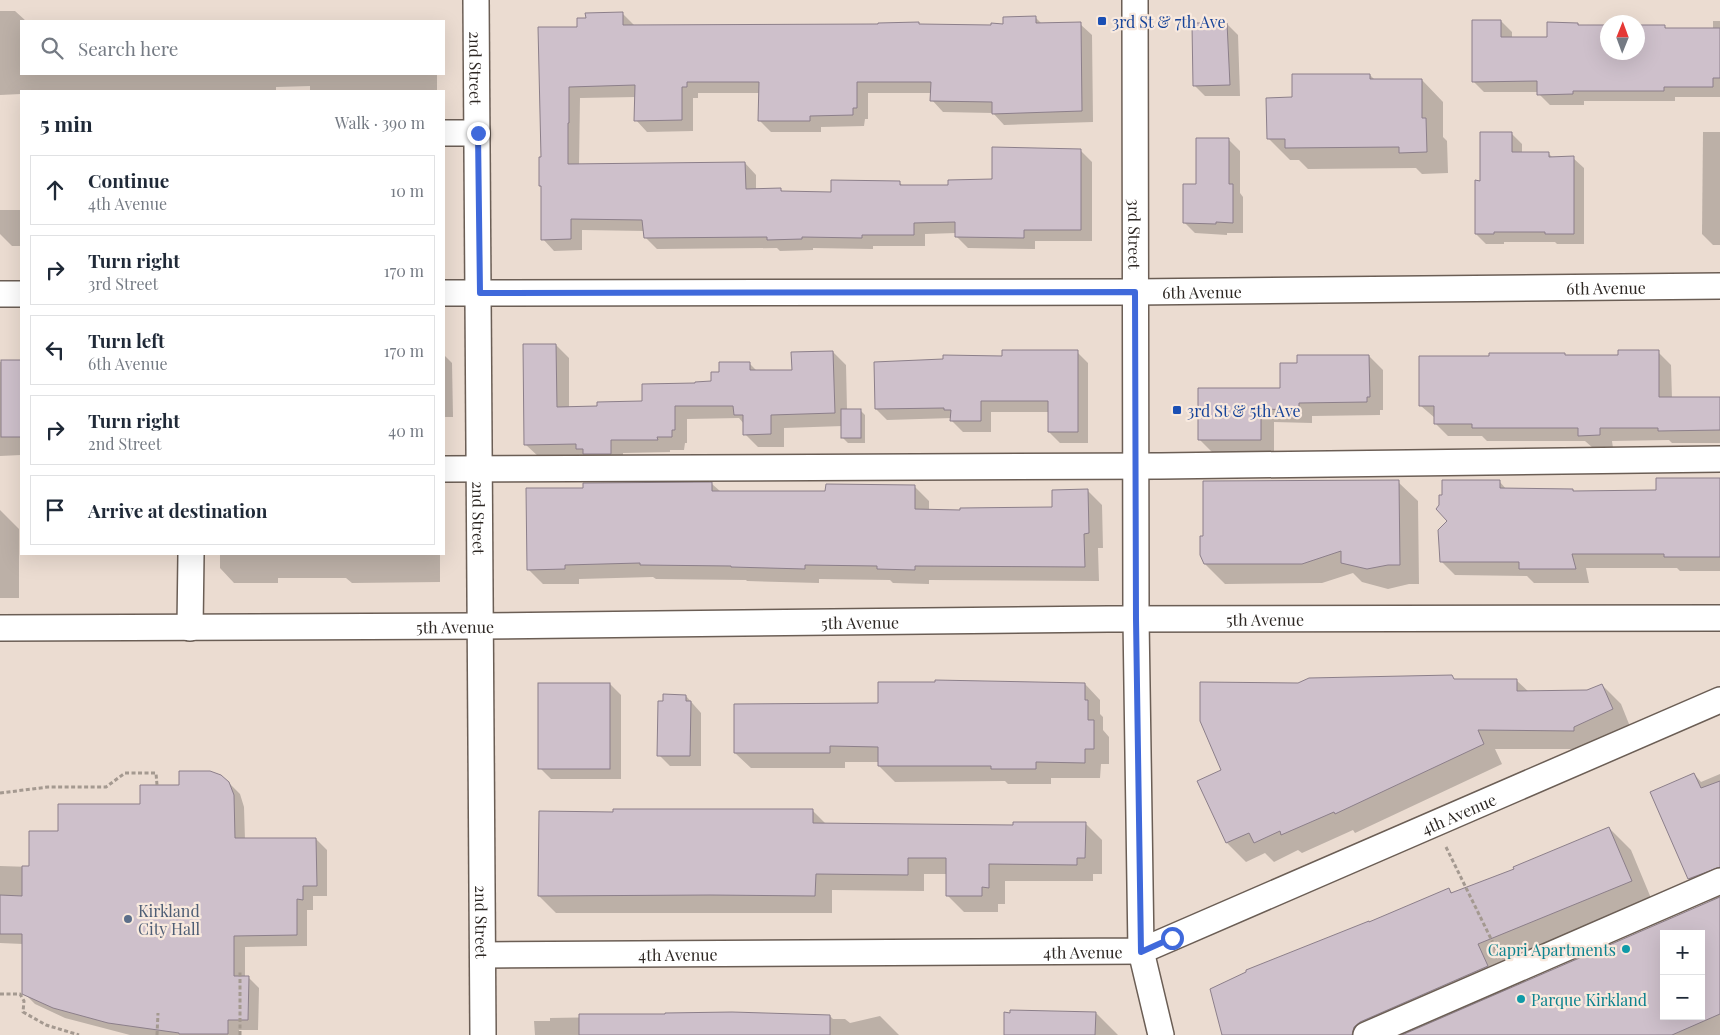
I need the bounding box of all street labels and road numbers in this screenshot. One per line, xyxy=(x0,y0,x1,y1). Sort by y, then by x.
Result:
street label: 2nd Street xyxy=(466,31,487,105)
street label: 3rd Street xyxy=(1125,199,1146,270)
street label: 6th Avenue xyxy=(1566,276,1646,298)
street label: 6th Avenue xyxy=(1162,280,1242,302)
street label: 2nd Street xyxy=(469,481,490,555)
street label: 5th Avenue xyxy=(1226,608,1304,629)
street label: 5th Avenue xyxy=(821,611,899,633)
street label: 5th Avenue xyxy=(416,615,494,637)
street label: 4th Avenue xyxy=(1418,788,1499,839)
street label: 2nd Street xyxy=(471,885,493,959)
street label: 4th Avenue xyxy=(1043,941,1123,962)
street label: 4th Avenue xyxy=(638,943,718,965)

